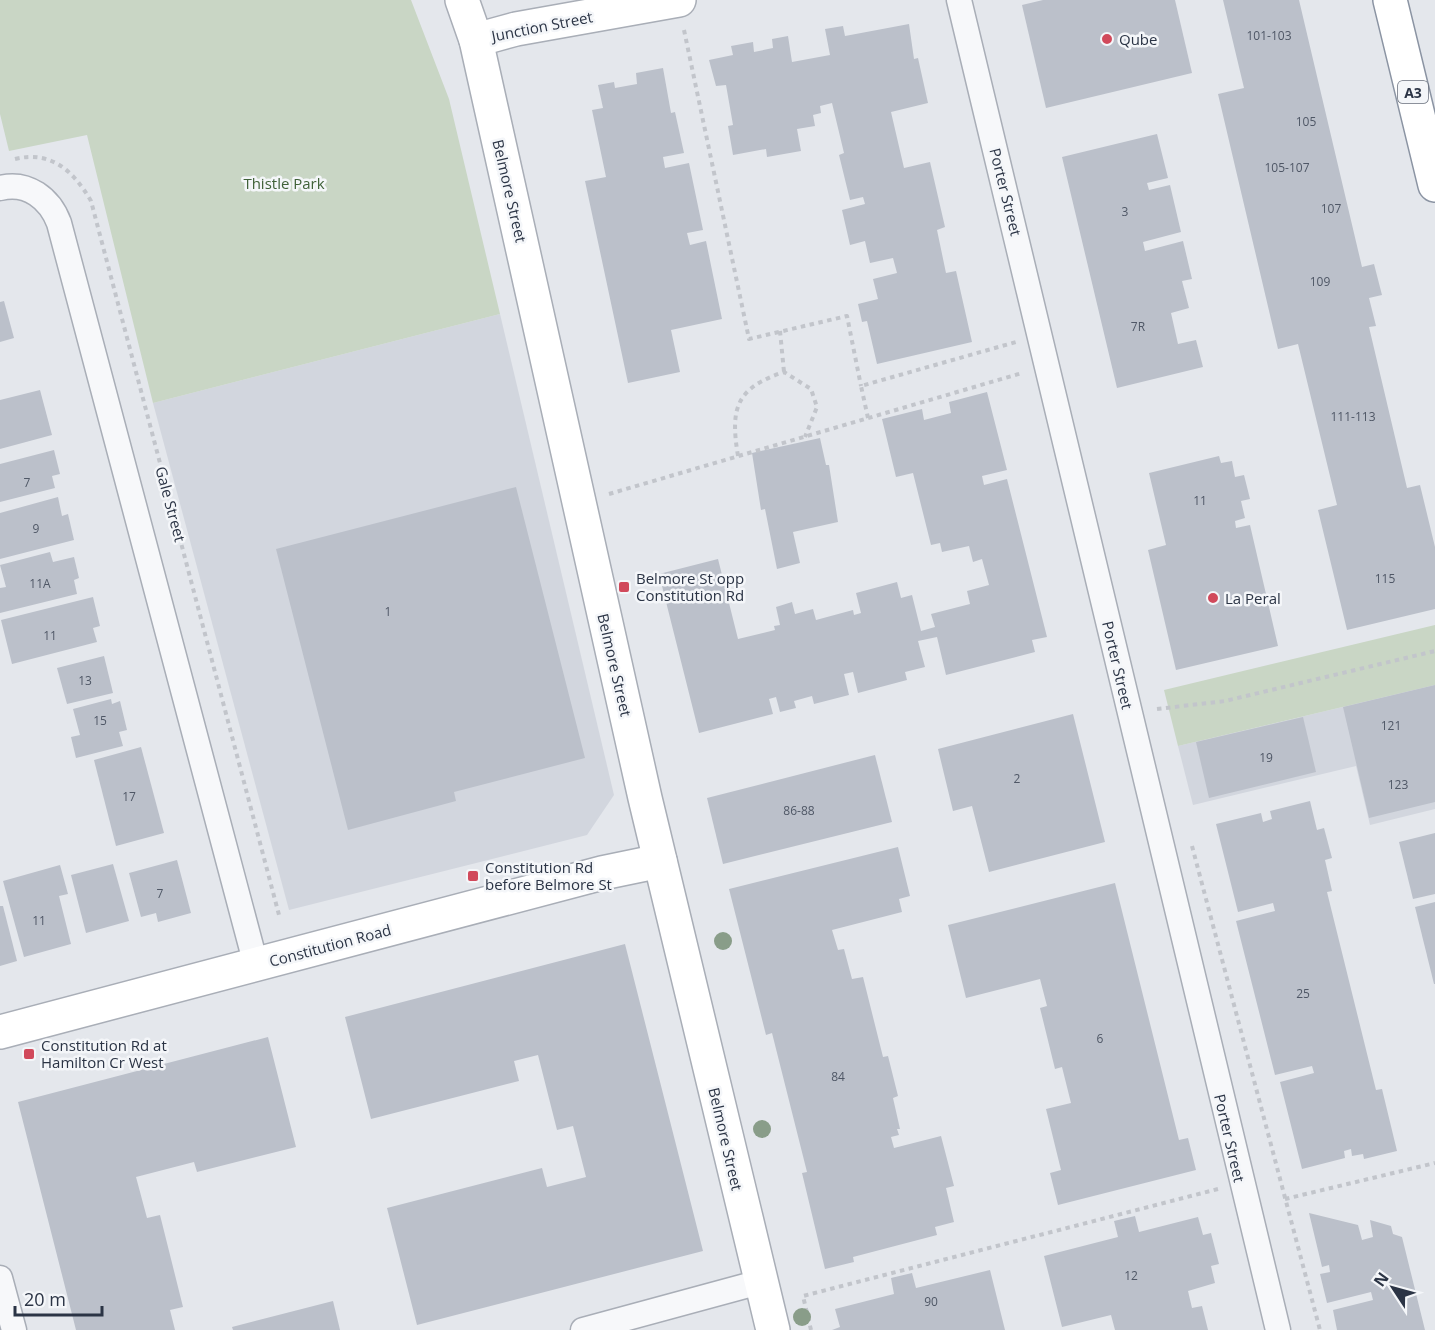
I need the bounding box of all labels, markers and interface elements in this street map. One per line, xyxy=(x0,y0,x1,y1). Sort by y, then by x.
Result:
street label: Junction Street xyxy=(488,6,594,46)
house number: 101-103 xyxy=(1246,27,1292,44)
place label: Qube xyxy=(1119,29,1157,49)
marker: Qube xyxy=(1100,32,1114,46)
road number: A3 xyxy=(1398,81,1428,103)
house number: 105 xyxy=(1296,113,1316,130)
street label: Belmore Street xyxy=(488,138,532,244)
street label: Porter Street xyxy=(985,146,1027,238)
house number: 105-107 xyxy=(1264,159,1310,176)
park label: Thistle Park xyxy=(243,173,325,193)
house number: 107 xyxy=(1321,200,1341,217)
house number: 3 xyxy=(1122,203,1129,220)
house number: 109 xyxy=(1310,273,1330,290)
house number: 7R xyxy=(1131,318,1146,335)
house number: 111-113 xyxy=(1330,408,1376,425)
street label: Gale Street xyxy=(151,464,191,544)
house number: 7 xyxy=(24,474,31,491)
house number: 11 xyxy=(1193,492,1207,509)
house number: 9 xyxy=(33,520,40,537)
place label: Belmore St opp Constitution Rd xyxy=(636,568,744,605)
house number: 115 xyxy=(1375,570,1395,587)
house number: 11A xyxy=(29,575,51,592)
marker: Belmore St opp Constitution Rd xyxy=(617,580,631,594)
place label: La Peral xyxy=(1225,588,1281,608)
marker: La Peral xyxy=(1206,591,1220,605)
house number: 1 xyxy=(385,603,391,620)
street label: Belmore Street xyxy=(593,612,637,718)
street label: Porter Street xyxy=(1098,619,1138,711)
house number: 11 xyxy=(43,627,57,644)
house number: 13 xyxy=(78,672,92,689)
house number: 15 xyxy=(93,712,107,729)
house number: 121 xyxy=(1381,717,1401,734)
house number: 19 xyxy=(1259,749,1273,766)
house number: 2 xyxy=(1014,770,1021,787)
house number: 123 xyxy=(1388,776,1408,793)
house number: 17 xyxy=(122,788,136,805)
house number: 86-88 xyxy=(783,802,815,819)
place label: Constitution Rd before Belmore St xyxy=(485,857,612,894)
marker: Constitution Rd before Belmore St xyxy=(466,869,480,883)
house number: 7 xyxy=(157,885,164,902)
house number: 11 xyxy=(32,912,46,929)
street label: Constitution Road xyxy=(267,919,393,971)
house number: 25 xyxy=(1296,985,1310,1002)
house number: 6 xyxy=(1097,1030,1104,1047)
place label: Constitution Rd at Hamilton Cr West xyxy=(41,1035,167,1072)
marker: Constitution Rd at Hamilton Cr West xyxy=(22,1047,36,1061)
house number: 84 xyxy=(831,1068,845,1085)
street label: Belmore Street xyxy=(704,1086,748,1192)
street label: Porter Street xyxy=(1210,1092,1250,1184)
north arrow xyxy=(1363,1258,1423,1318)
house number: 12 xyxy=(1124,1267,1138,1284)
text: N xyxy=(1368,1267,1394,1291)
scale bar xyxy=(15,1279,102,1317)
text: 20 m xyxy=(24,1287,66,1311)
house number: 90 xyxy=(924,1293,938,1310)

